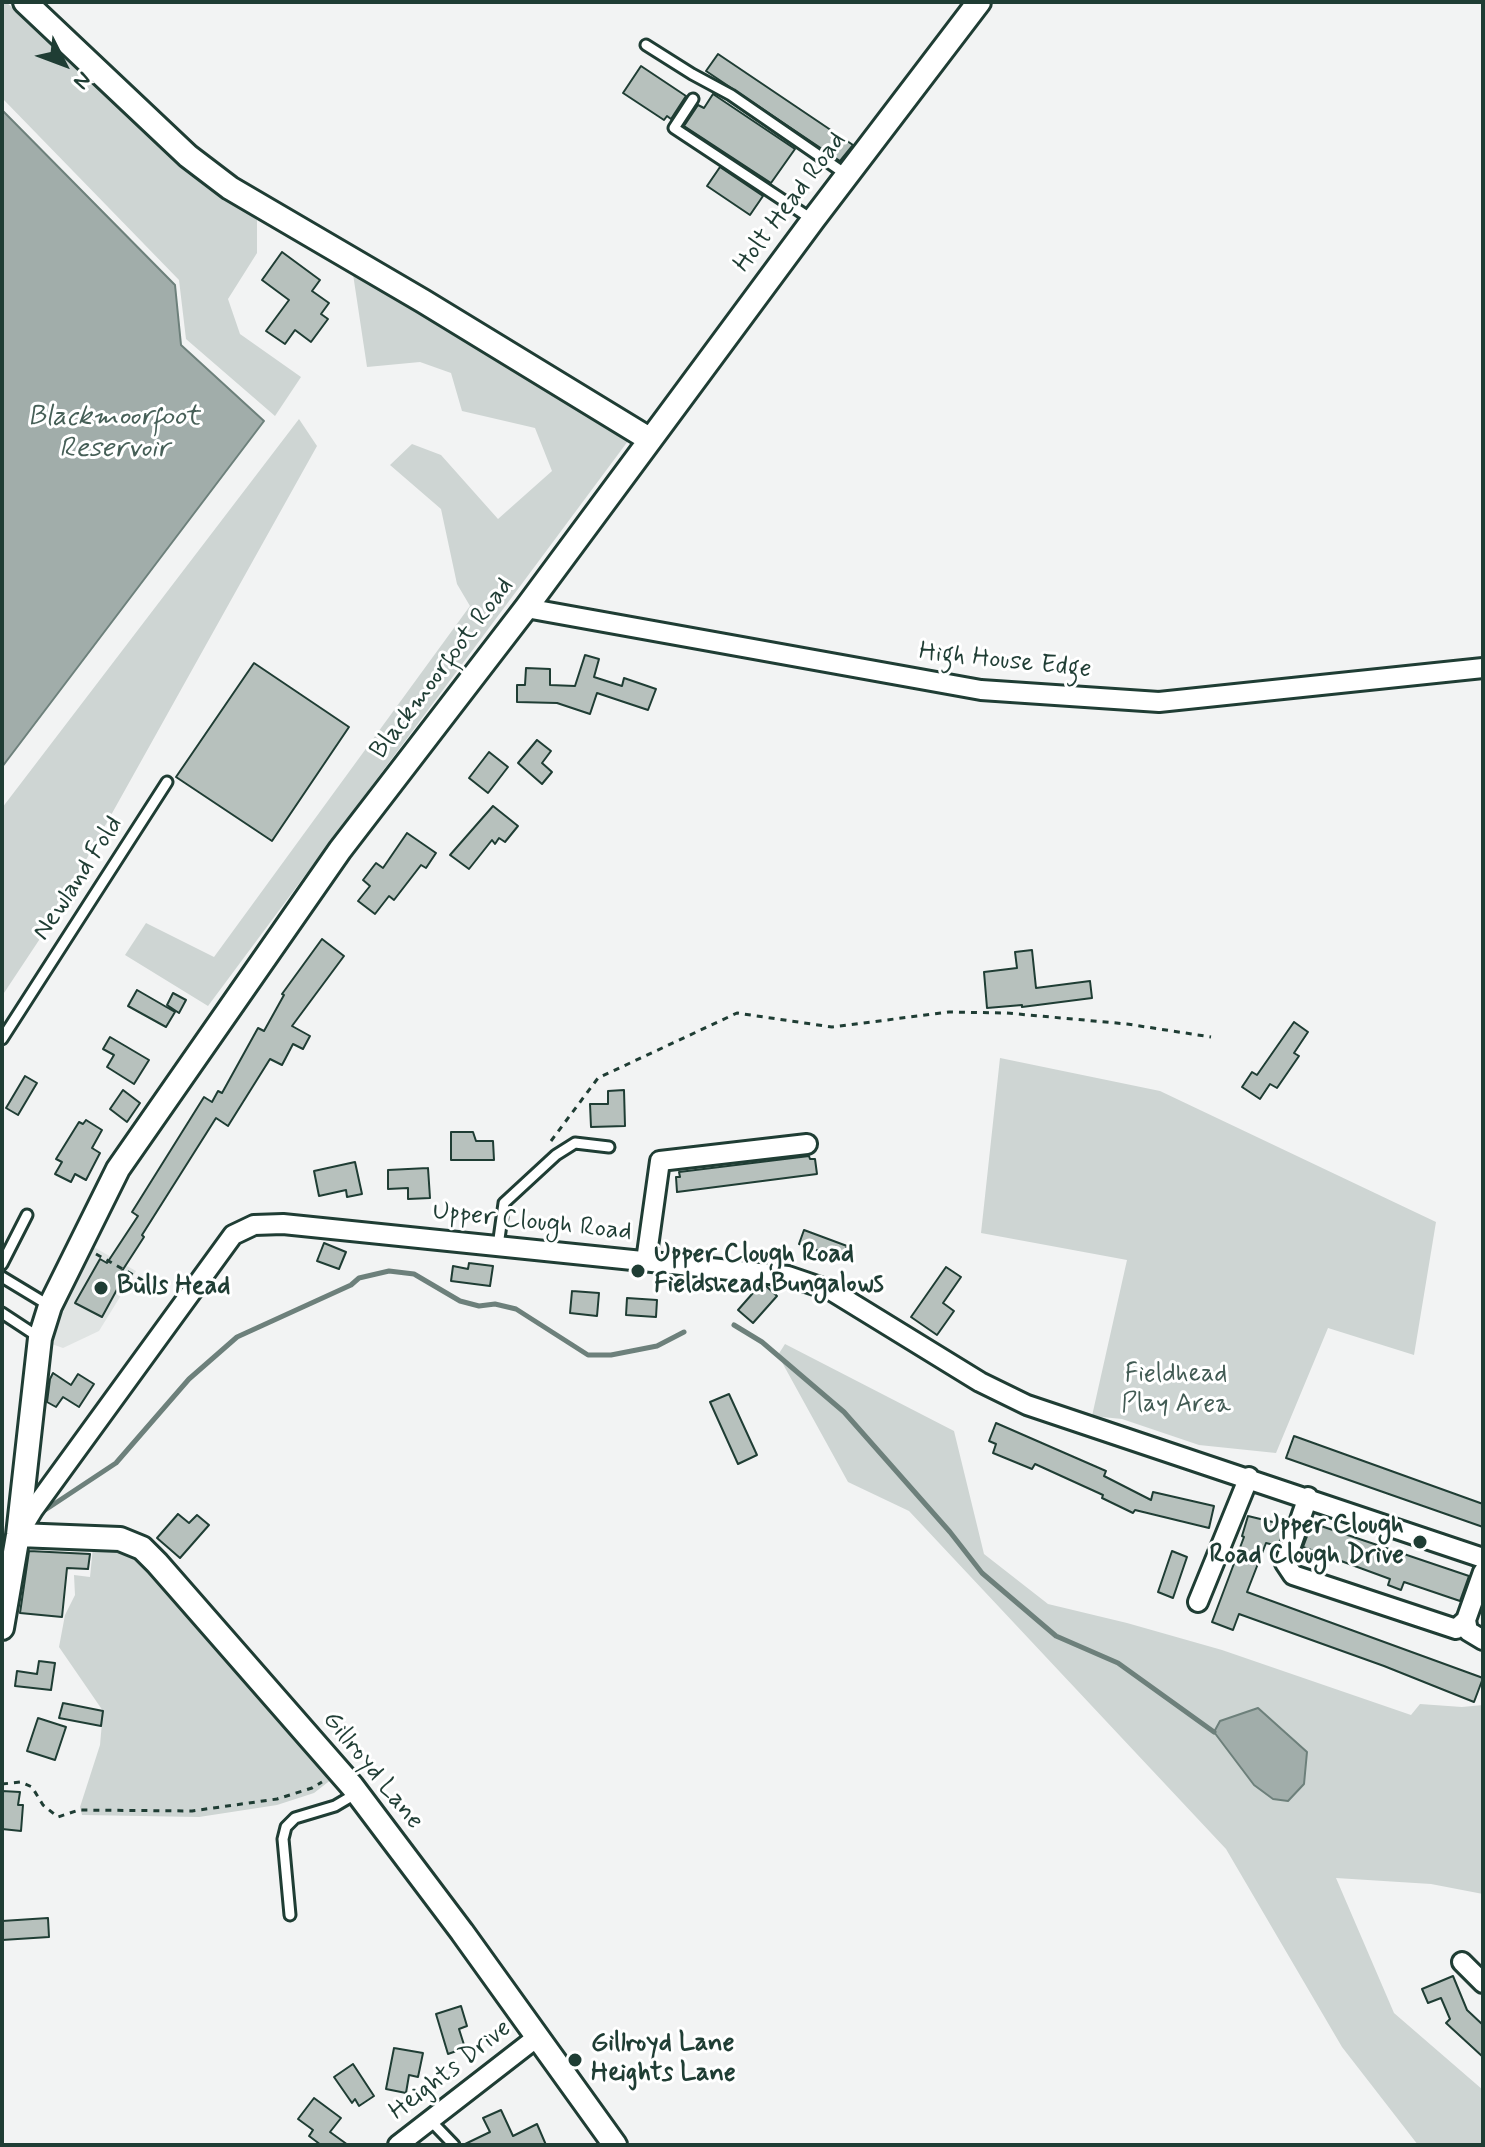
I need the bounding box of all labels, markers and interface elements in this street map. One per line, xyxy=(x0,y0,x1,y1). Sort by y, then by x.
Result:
north arrow xyxy=(24,24,104,104)
text: N xyxy=(67,65,97,95)
street label: Holt Head Road xyxy=(728,127,854,279)
water label: Blackmoorfoot Reservoir xyxy=(28,401,200,467)
street label: Blackmoorfoot Road xyxy=(365,572,521,766)
street label: High House Edge xyxy=(917,637,1093,687)
street label: Newland Fold xyxy=(27,811,131,947)
street label: Upper Clough Road xyxy=(431,1197,633,1249)
place label: Upper Clough Road Fieldshead Bungalows xyxy=(654,1240,884,1302)
marker: Upper Clough Road Fieldshead Bungalows xyxy=(629,1262,647,1280)
place label: Bulls Head xyxy=(117,1272,230,1304)
marker: Bulls Head xyxy=(92,1279,110,1297)
park label: Fieldhead Play Area xyxy=(1121,1360,1231,1422)
place label: Upper Clough Road Clough Drive xyxy=(1209,1511,1404,1572)
marker: Upper Clough Road Clough Drive xyxy=(1411,1533,1429,1551)
street label: Gillroyd Lane xyxy=(315,1705,429,1837)
street label: Heights Drive xyxy=(384,2014,518,2128)
place label: Gillroyd Lane Heights Lane xyxy=(591,2029,736,2090)
marker: Gillroyd Lane Heights Lane xyxy=(566,2051,584,2069)

